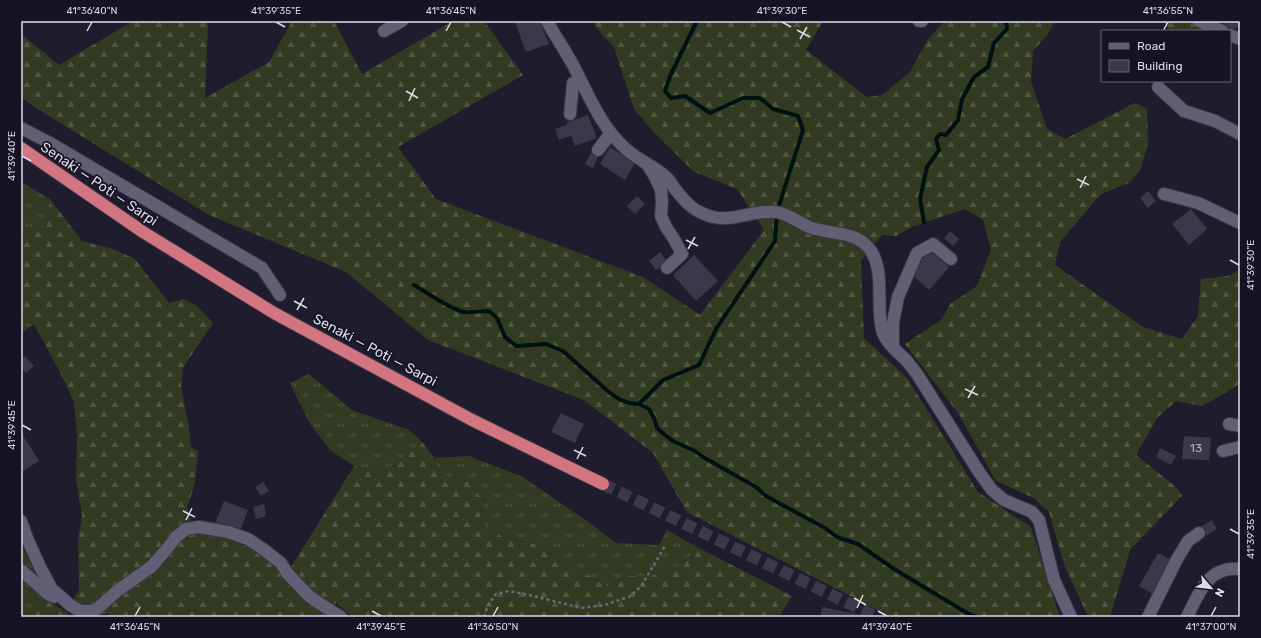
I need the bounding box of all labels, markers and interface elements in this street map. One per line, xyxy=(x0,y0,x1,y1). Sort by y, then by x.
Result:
text: 41°36'40"N xyxy=(67,5,117,17)
text: 41°39'35"E xyxy=(251,5,301,17)
text: 41°36'45"N xyxy=(426,5,476,17)
text: 41°39'30"E xyxy=(757,5,807,17)
text: 41°36'55"N xyxy=(1143,5,1193,17)
legend xyxy=(1101,30,1231,82)
text: Road xyxy=(1137,39,1165,53)
text: Building xyxy=(1137,59,1183,73)
text: 41°39'40"E xyxy=(6,131,18,181)
street label: Senaki — Poti — Sarpi xyxy=(37,138,161,230)
text: 41°39'30"E xyxy=(1245,240,1257,290)
street label: Senaki — Poti — Sarpi xyxy=(310,310,440,390)
text: 41°39'45"E xyxy=(6,400,18,450)
house number: 13 xyxy=(1190,441,1202,455)
text: 41°39'35"E xyxy=(1245,509,1257,559)
north arrow xyxy=(1191,568,1231,608)
text: N xyxy=(1212,586,1227,599)
text: 41°36'45"N xyxy=(110,621,160,633)
text: 41°39'45"E xyxy=(356,621,406,633)
text: 41°36'50"N xyxy=(467,621,519,633)
text: 41°39'40"E xyxy=(862,621,912,633)
text: 41°37'00"N xyxy=(1186,621,1236,633)

